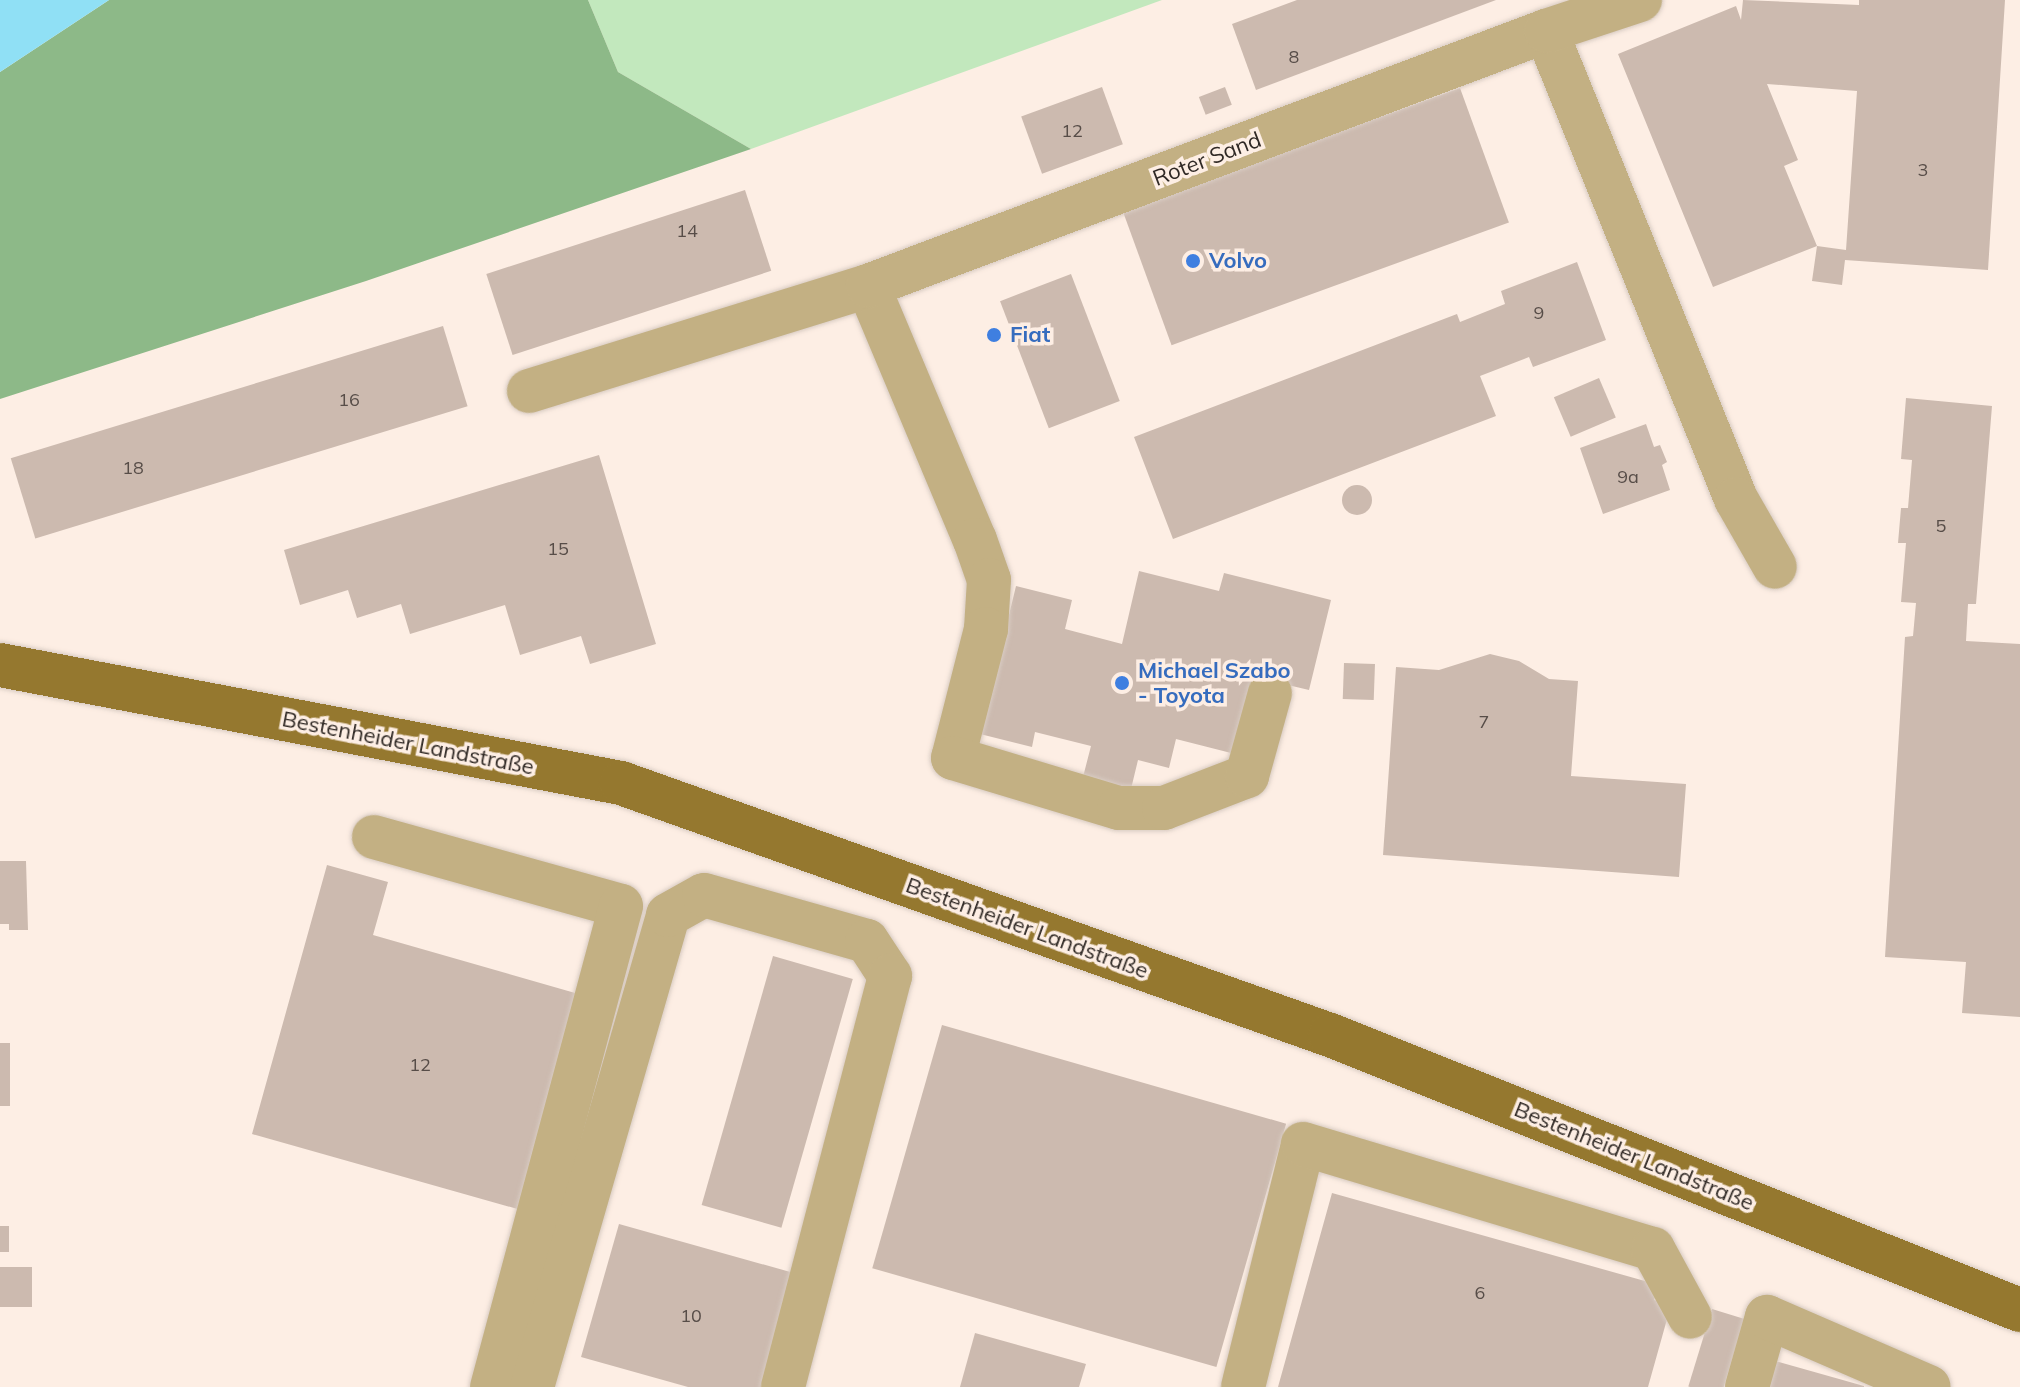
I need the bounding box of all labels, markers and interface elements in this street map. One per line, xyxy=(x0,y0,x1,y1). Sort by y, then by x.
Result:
house number: 8 xyxy=(1289,46,1299,68)
house number: 12 xyxy=(1061,120,1083,142)
street label: Roter Sand xyxy=(1149,126,1265,192)
house number: 3 xyxy=(1918,159,1928,181)
house number: 14 xyxy=(676,220,698,242)
place label: Volvo xyxy=(1209,248,1267,274)
marker: Volvo xyxy=(1184,252,1202,270)
house number: 9 xyxy=(1534,302,1544,324)
place label: Fiat xyxy=(1010,322,1050,348)
marker: Fiat xyxy=(985,326,1003,344)
house number: 16 xyxy=(338,389,360,411)
house number: 18 xyxy=(122,457,144,479)
house number: 9a xyxy=(1617,466,1639,488)
house number: 5 xyxy=(1936,515,1946,537)
house number: 15 xyxy=(547,538,569,560)
place label: Michael Szabo - Toyota xyxy=(1138,657,1291,708)
marker: Michael Szabo - Toyota xyxy=(1113,674,1131,692)
street label: Bestenheider Landstraße xyxy=(280,706,536,780)
house number: 7 xyxy=(1479,711,1489,733)
street label: Bestenheider Landstraße xyxy=(902,872,1152,984)
house number: 12 xyxy=(409,1054,431,1076)
street label: Bestenheider Landstraße xyxy=(1510,1096,1758,1216)
house number: 6 xyxy=(1475,1282,1485,1304)
house number: 10 xyxy=(680,1305,702,1327)

